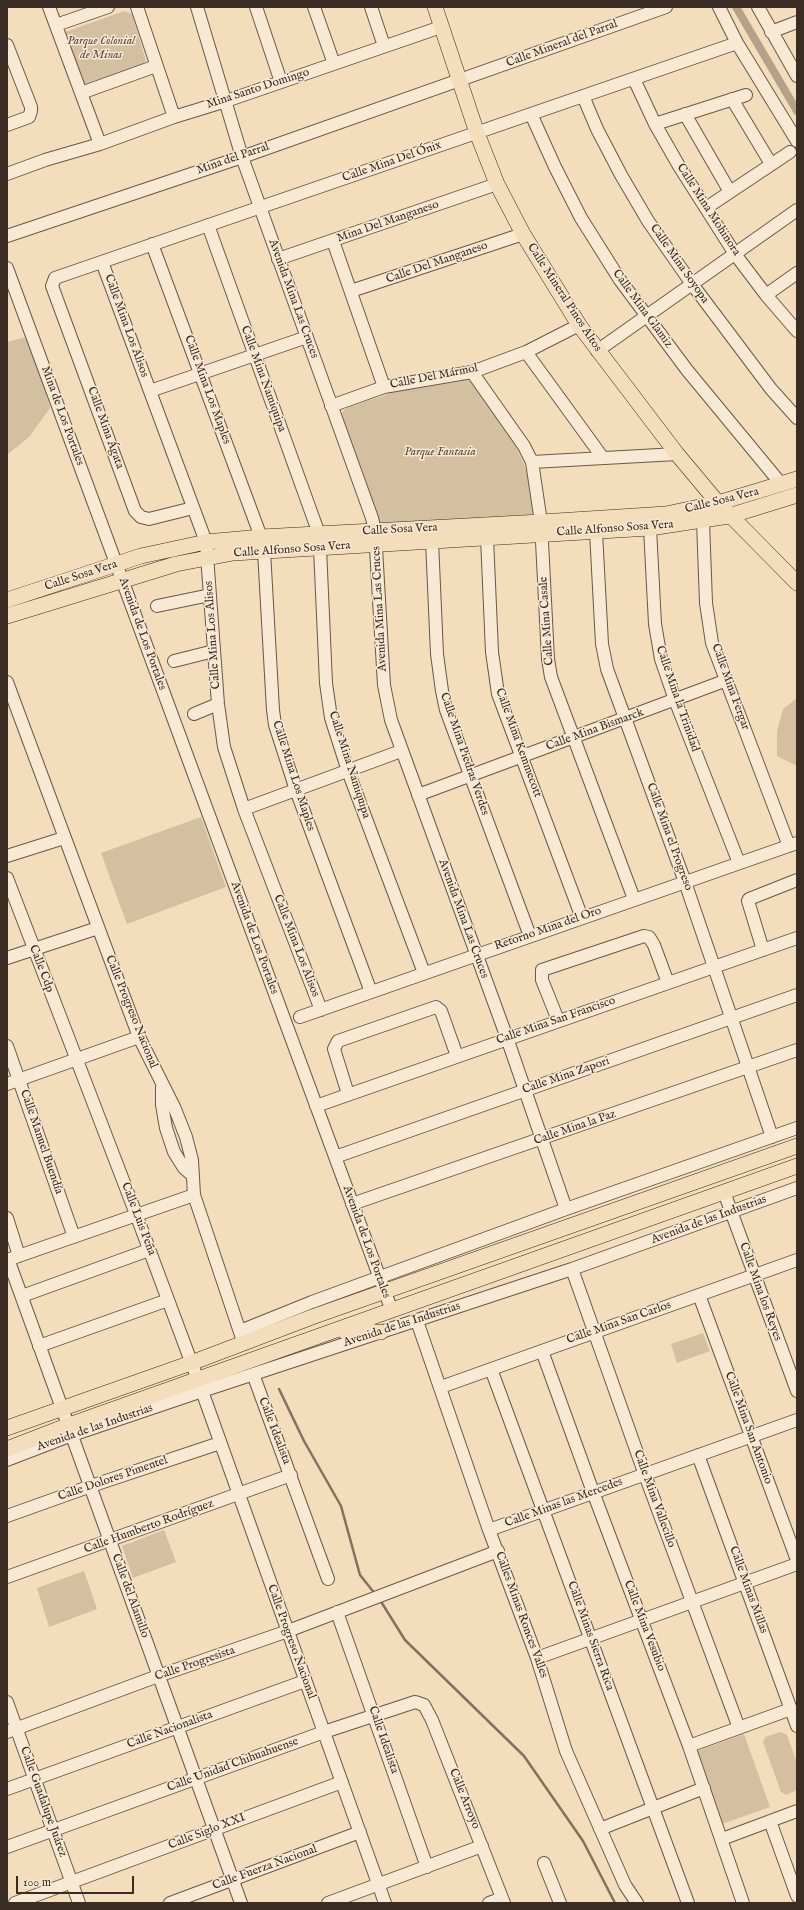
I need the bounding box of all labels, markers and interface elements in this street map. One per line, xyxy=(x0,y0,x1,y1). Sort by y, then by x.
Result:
street label: Calle Mineral del Parral xyxy=(504,17,620,71)
park label: Parque Colonial de Minas xyxy=(67,35,135,63)
street label: Mina Santo Domingo xyxy=(205,66,311,112)
street label: Calle Mina Del Ónix xyxy=(341,138,443,186)
street label: Mina del Parral xyxy=(195,140,271,178)
street label: Calle Mina Mohinora xyxy=(673,161,743,259)
street label: Mina Del Manganeso xyxy=(335,198,441,246)
street label: Calle Mina Soyopa xyxy=(646,222,712,306)
street label: Avenida Mina Las Cruces xyxy=(265,237,321,361)
street label: Calle Del Manganeso xyxy=(384,239,490,287)
street label: Calle Mineral Pinos Altos xyxy=(524,241,604,355)
street label: Calle Mina Glamiz xyxy=(609,267,675,351)
street label: Calle Mina Los Alisos xyxy=(101,273,151,379)
street label: Calle Mina Namiquipa xyxy=(237,324,289,434)
street label: Calle Mina Los Maples xyxy=(181,334,233,446)
street label: Calle Del Mármol xyxy=(389,361,479,393)
street label: Mina de Los Portales xyxy=(37,364,87,468)
street label: Calle Mina Ágata xyxy=(83,385,127,471)
park label: Parque Fantasia xyxy=(404,446,476,460)
street label: Calle Sosa Vera xyxy=(684,485,760,517)
street label: Calle Alfonso Sosa Vera xyxy=(556,518,674,540)
street label: Calle Sosa Vera xyxy=(362,521,438,539)
street label: Calle Alfonso Sosa Vera xyxy=(233,539,351,561)
street label: Avenida Mina Las Cruces xyxy=(370,546,390,672)
street label: Calle Sosa Vera xyxy=(43,558,119,594)
street label: Avenida de Los Portales xyxy=(115,576,169,692)
street label: Calle Mina Casale xyxy=(537,576,557,666)
street label: Calle Mina Los Alisos xyxy=(202,580,224,690)
street label: Calle Mina Fergar xyxy=(708,642,752,732)
street label: Calle Mina la Trinidad xyxy=(652,644,702,754)
street label: Calle Mina Kemmecott xyxy=(492,686,544,800)
street label: Calle Mina Piedras Verdes xyxy=(436,691,492,817)
street label: Calle Mina Bismarck xyxy=(544,706,646,754)
street label: Calle Mina Namiquipa xyxy=(325,710,373,820)
street label: Calle Mina Los Maples xyxy=(268,719,318,833)
street label: Calle Mina el Progreso xyxy=(643,781,695,893)
street label: Avenida Mina Las Cruces xyxy=(435,857,491,981)
street label: Avenida de Los Portales xyxy=(227,880,281,996)
street label: Calle Mina Los Alisos xyxy=(270,893,322,999)
street label: Retorno Mina del Oro xyxy=(493,904,603,954)
street label: Calle Cdp xyxy=(25,943,57,995)
street label: Calle Progreso Nacional xyxy=(102,953,160,1071)
street label: Calle Mina San Francisco xyxy=(495,994,617,1048)
street label: Calle Mina Zapori xyxy=(521,1054,611,1098)
street label: Calle Manuel Buendía xyxy=(16,1088,66,1196)
street label: Calle Mina la Paz xyxy=(532,1107,618,1149)
street label: Calle Luis Peña xyxy=(117,1180,159,1258)
street label: Avenida de Los Portales xyxy=(339,1184,393,1300)
street label: Avenida de las Industrias xyxy=(649,1192,769,1248)
street label: Calle Mina los Reyes xyxy=(736,1241,784,1343)
street label: Calle Mina San Carlos xyxy=(565,1298,673,1348)
street label: Avenida de las Industrias xyxy=(342,1299,462,1351)
street label: Calle Mina San Antonio xyxy=(721,1370,775,1486)
street label: Calle Idealista xyxy=(255,1395,293,1467)
street label: Avenida de las Industrias xyxy=(35,1401,155,1455)
street label: Calle Mina Vallecillo xyxy=(630,1448,678,1550)
street label: Calle Dolores Pimentel xyxy=(56,1453,170,1505)
street label: Calle Minas las Mercedes xyxy=(503,1475,625,1531)
street label: Calle Humberto Rodríguez xyxy=(82,1497,216,1557)
street label: Calle Minas Millas xyxy=(726,1544,770,1636)
street label: Calles Minas Ronces Valles xyxy=(491,1550,551,1680)
street label: Calle del Alamillo xyxy=(108,1552,152,1640)
street label: Calle Mina Vesubio xyxy=(620,1578,668,1674)
street label: Calle Minas Sierra Rica xyxy=(564,1579,616,1693)
street label: Calle Progreso Nacional xyxy=(264,1583,318,1701)
street label: Calle Progresista xyxy=(153,1644,237,1684)
street label: Calle Idealista xyxy=(365,1704,401,1776)
street label: Calle Nacionalista xyxy=(125,1708,215,1752)
street label: Calle Unidad Chihuahuense xyxy=(165,1735,301,1795)
street label: Calle Guadalupe Juárez xyxy=(16,1745,70,1859)
street label: Calle Arroyo xyxy=(445,1767,483,1831)
street label: Calle Siglo XXI xyxy=(167,1811,247,1853)
street label: Calle Fuerza Nacional xyxy=(211,1842,319,1894)
scale bar xyxy=(18,1868,136,1894)
text: 100 m xyxy=(23,1875,51,1890)

